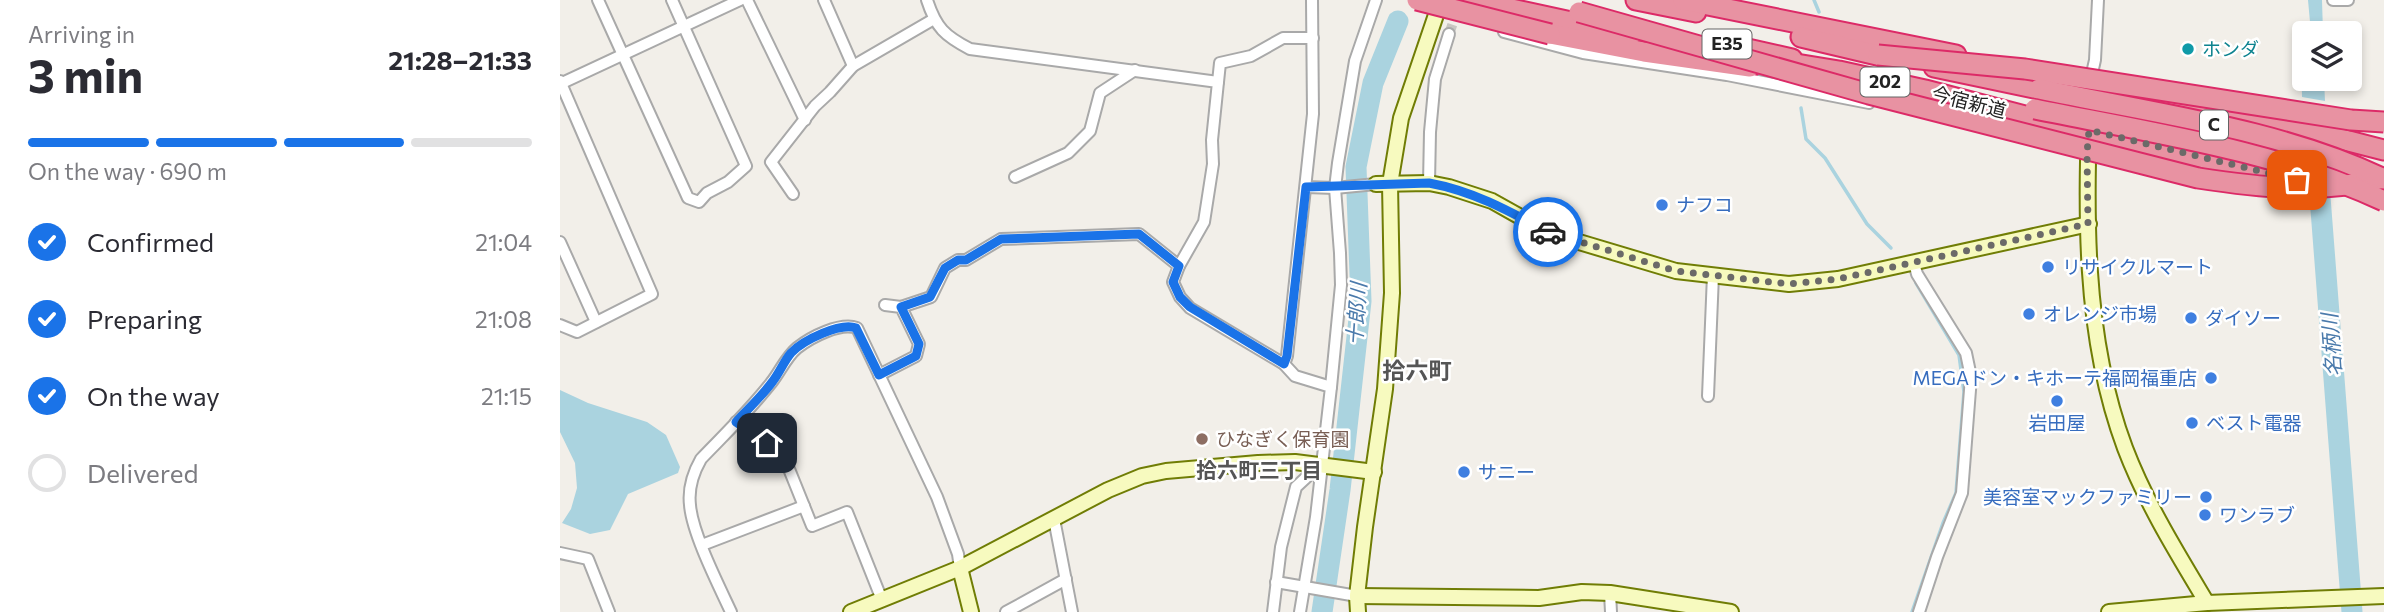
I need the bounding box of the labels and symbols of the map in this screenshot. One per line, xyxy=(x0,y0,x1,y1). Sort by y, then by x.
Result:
road number: E35 xyxy=(1702,29,1752,58)
place label: ホンダ xyxy=(2202,37,2259,60)
marker: ホンダ xyxy=(2180,41,2196,57)
road number: 202 xyxy=(1860,68,1910,96)
street label: 今宿新道 xyxy=(1929,81,2009,122)
road number: C xyxy=(2200,110,2228,140)
pin xyxy=(2267,150,2327,210)
place label: ナフコ xyxy=(1676,193,1733,216)
courier xyxy=(1513,197,1583,267)
marker: ナフコ xyxy=(1654,197,1670,213)
place label: リサイクルマート xyxy=(2062,255,2213,278)
marker: リサイクルマート xyxy=(2040,259,2056,275)
water label: 十郎川 xyxy=(1341,280,1370,346)
place label: オレンジ市場 xyxy=(2043,302,2157,325)
marker: オレンジ市場 xyxy=(2021,306,2037,322)
place label: ダイソー xyxy=(2205,306,2281,329)
marker: ダイソー xyxy=(2183,310,2199,326)
water label: 名柄川 xyxy=(2316,311,2345,377)
district label: 拾六町 xyxy=(1383,356,1452,384)
place label: MEGAドン・キホーテ福岡福重店 xyxy=(1912,366,2197,389)
marker: MEGAドン・キホーテ福岡福重店 xyxy=(2203,370,2219,386)
marker: 岩田屋 xyxy=(2049,393,2065,409)
place label: 岩田屋 xyxy=(2028,411,2086,434)
place label: ベスト電器 xyxy=(2206,411,2301,434)
pin xyxy=(737,413,797,473)
marker: ベスト電器 xyxy=(2184,415,2200,431)
place label: ひなぎく保育園 xyxy=(1216,427,1349,450)
marker: ひなぎく保育園 xyxy=(1194,431,1210,447)
district label: 拾六町三丁目 xyxy=(1196,457,1322,482)
place label: サニー xyxy=(1478,460,1535,483)
marker: サニー xyxy=(1456,464,1472,480)
place label: 美容室マックファミリー xyxy=(1983,485,2192,508)
marker: 美容室マックファミリー xyxy=(2198,489,2214,505)
place label: ワンラブ xyxy=(2219,503,2295,526)
marker: ワンラブ xyxy=(2197,507,2213,523)

